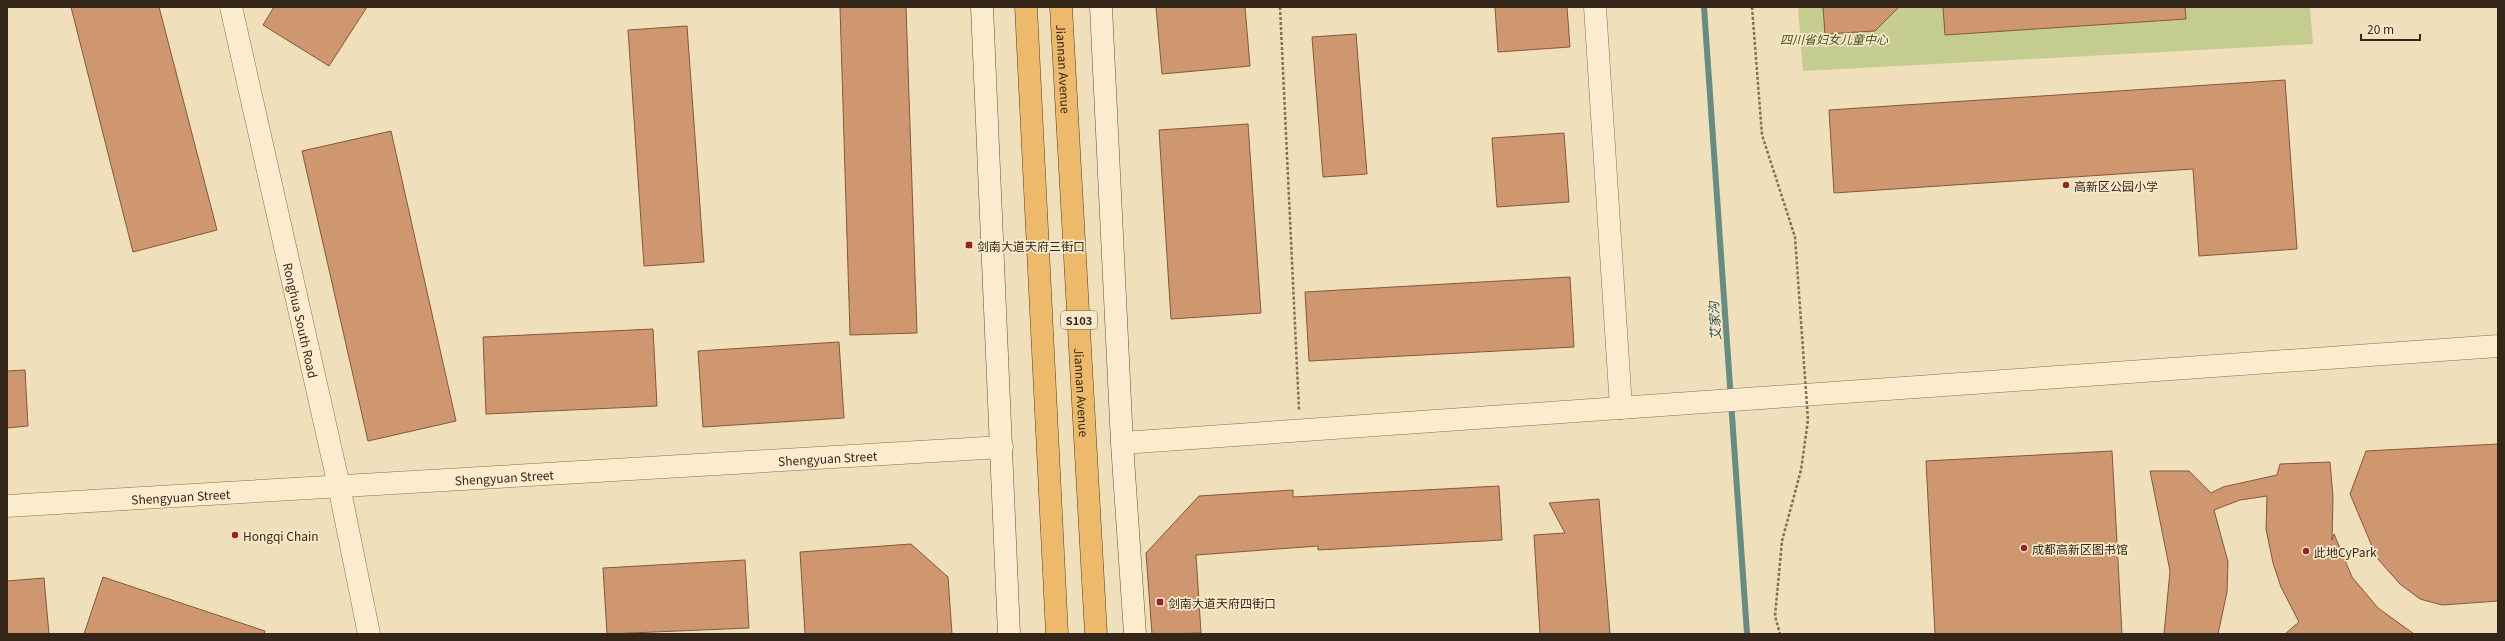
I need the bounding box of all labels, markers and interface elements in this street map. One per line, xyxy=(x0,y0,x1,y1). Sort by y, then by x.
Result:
scale bar xyxy=(2361,16,2420,42)
text: 20 m xyxy=(2367,20,2394,37)
street label: Jiannan Avenue xyxy=(1053,24,1075,114)
park label: 四川省妇女儿童中心 xyxy=(1780,30,1889,47)
place label: 高新区公园小学 xyxy=(2074,177,2158,194)
marker: 高新区公园小学 xyxy=(2061,180,2071,190)
place label: 剑南大道天府三街口 xyxy=(977,237,1085,254)
marker: 剑南大道天府三街口 xyxy=(964,240,974,250)
street label: Ronghua South Road xyxy=(280,261,323,380)
water label: 艾家沟 xyxy=(1703,299,1725,341)
road number: S103 xyxy=(1061,311,1097,329)
street label: Jiannan Avenue xyxy=(1072,347,1094,438)
street label: Shengyuan Street xyxy=(778,446,878,469)
street label: Shengyuan Street xyxy=(454,465,555,488)
street label: Shengyuan Street xyxy=(131,484,231,507)
place label: Hongqi Chain xyxy=(243,527,319,544)
marker: Hongqi Chain xyxy=(230,530,240,540)
place label: 成都高新区图书馆 xyxy=(2032,540,2128,557)
marker: 成都高新区图书馆 xyxy=(2019,543,2029,553)
place label: 此地CyPark xyxy=(2314,543,2377,560)
marker: 此地CyPark xyxy=(2301,546,2311,556)
place label: 剑南大道天府四街口 xyxy=(1168,594,1276,611)
marker: 剑南大道天府四街口 xyxy=(1155,597,1165,607)

